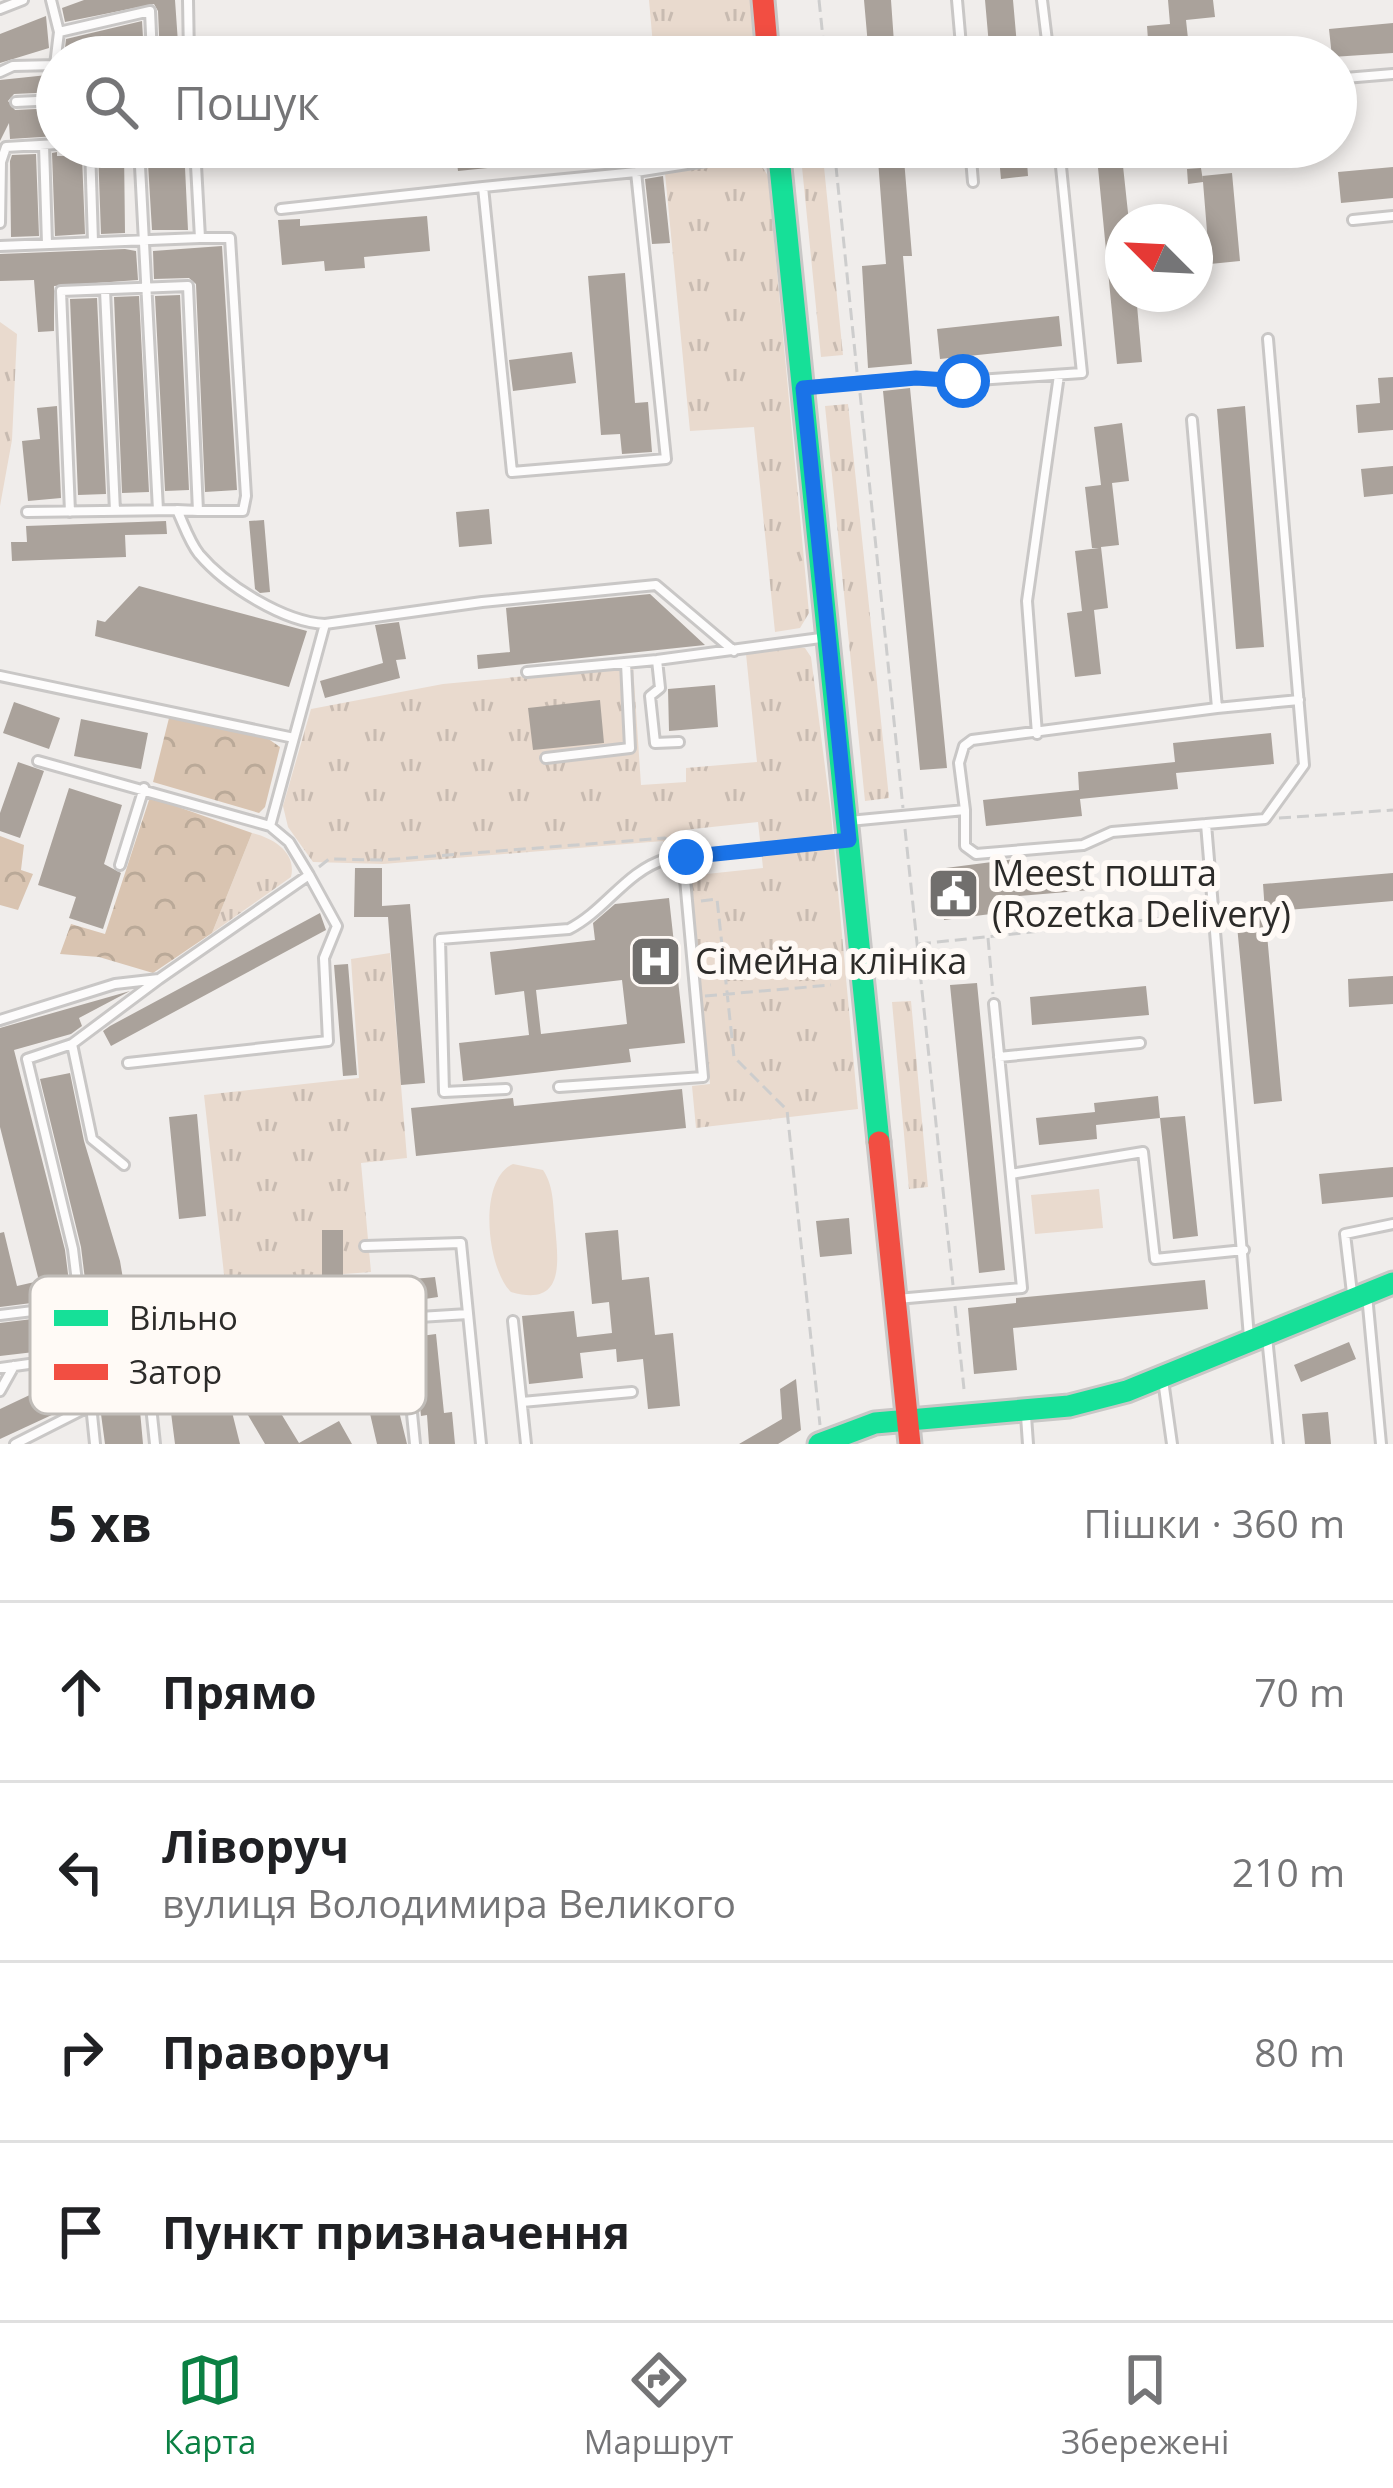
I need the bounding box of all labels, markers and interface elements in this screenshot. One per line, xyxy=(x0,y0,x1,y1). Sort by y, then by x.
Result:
search box xyxy=(36,36,1357,168)
icon: search xyxy=(78,69,144,135)
text: Пошук xyxy=(174,72,320,133)
north arrow xyxy=(1105,204,1213,312)
route start xyxy=(936,354,990,408)
route end xyxy=(659,830,713,884)
place label: Meest пошта (Rozetka Delivery) xyxy=(992,848,1291,938)
public building icon: Meest пошта (Rozetka Delivery) xyxy=(925,866,981,922)
hospital icon: Сімейна клініка xyxy=(628,933,684,989)
place label: Сімейна клініка xyxy=(695,936,967,985)
legend xyxy=(30,1276,426,1414)
text: Вільно xyxy=(129,1295,238,1340)
text: Затор xyxy=(129,1349,222,1394)
text: 5 хв xyxy=(48,1487,152,1557)
text: Пішки · 360 m xyxy=(1083,1496,1345,1549)
icon: ahead xyxy=(48,1659,114,1725)
text: Прямо xyxy=(162,1661,317,1722)
text: 70 m xyxy=(1254,1665,1345,1718)
text: Ліворуч xyxy=(162,1815,349,1876)
icon: left xyxy=(48,1839,114,1905)
text: 210 m xyxy=(1232,1845,1345,1898)
text: вулиця Володимира Великого xyxy=(162,1876,736,1929)
icon: right xyxy=(48,2019,114,2085)
text: Праворуч xyxy=(162,2021,391,2082)
text: 80 m xyxy=(1254,2025,1345,2078)
icon: arrive xyxy=(48,2199,114,2265)
text: Пункт призначення xyxy=(162,2201,630,2262)
tab: Карта xyxy=(164,2347,256,2464)
tab: Маршрут xyxy=(584,2347,734,2464)
tab: Збережені xyxy=(1061,2347,1229,2464)

